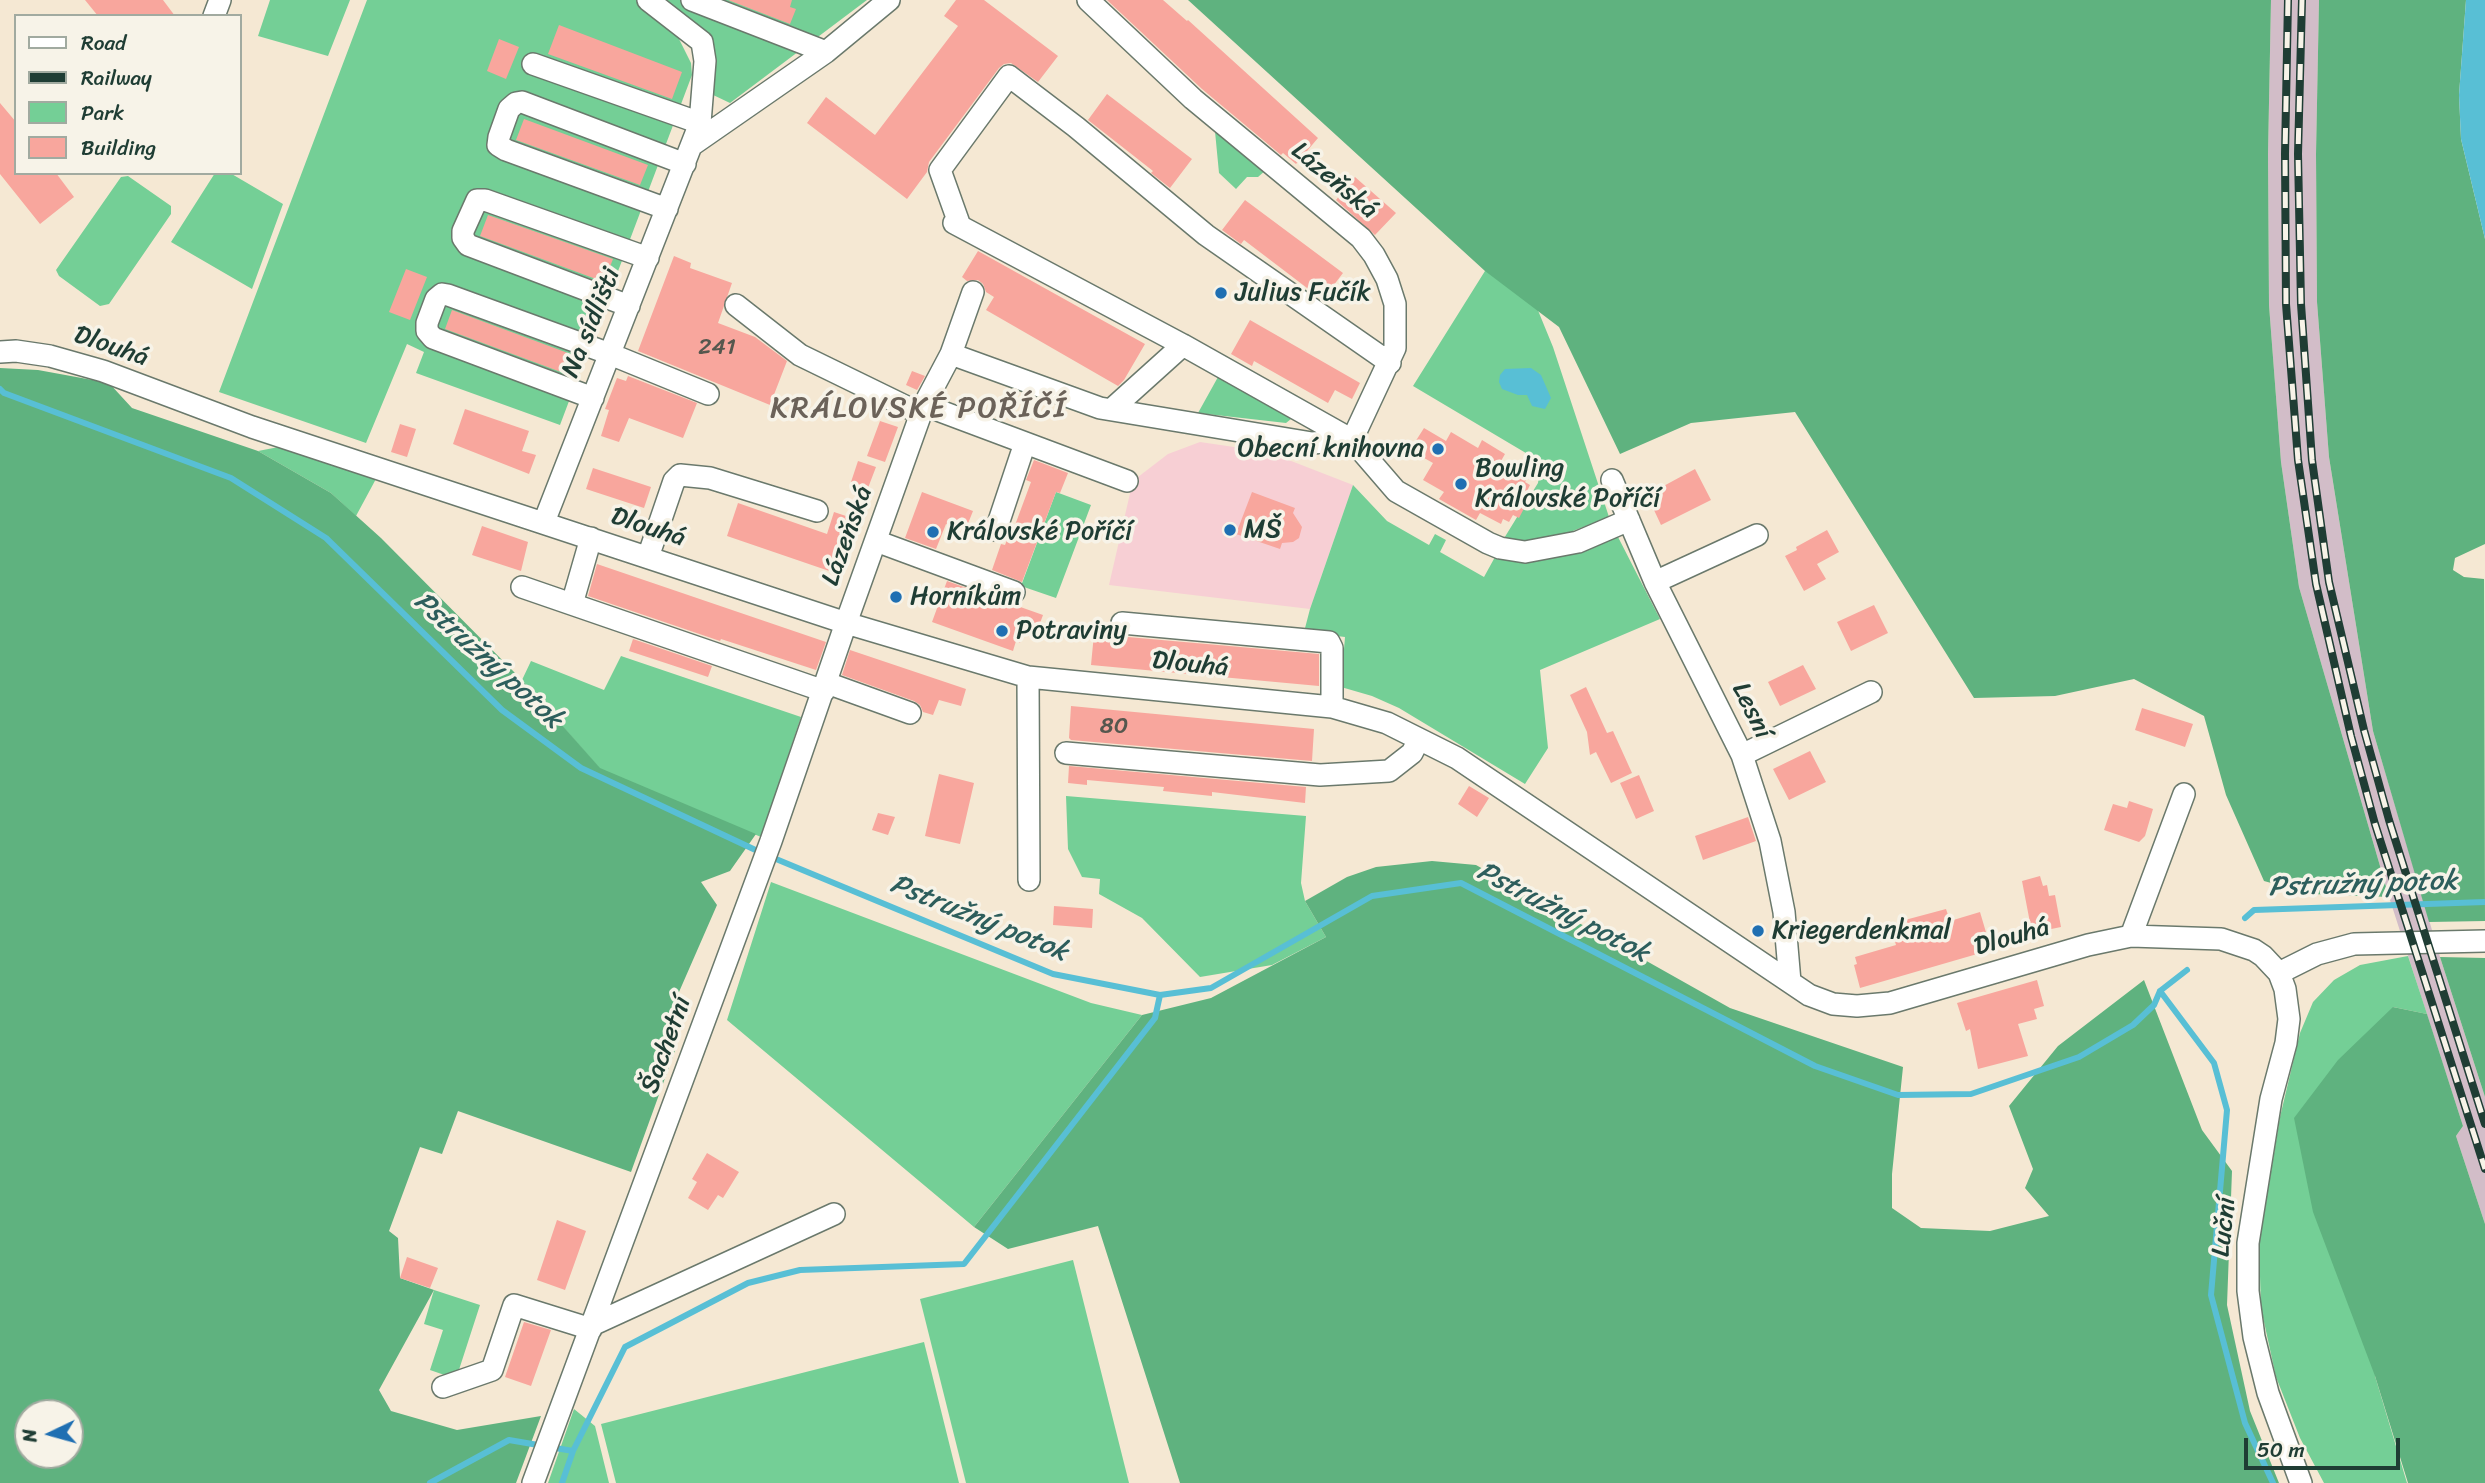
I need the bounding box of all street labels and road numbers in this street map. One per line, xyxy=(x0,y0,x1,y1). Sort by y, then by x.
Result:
street label: Lázeňská xyxy=(1284,136,1384,226)
street label: Na sídlišti xyxy=(556,263,628,383)
street label: Dlouhá xyxy=(70,320,152,374)
street label: Lázeňská xyxy=(816,482,880,590)
street label: Dlouhá xyxy=(607,501,689,555)
street label: Dlouhá xyxy=(1150,645,1230,685)
street label: Lesní xyxy=(1724,678,1778,744)
street label: Dlouhá xyxy=(1971,912,2053,964)
street label: Šachetní xyxy=(635,992,699,1098)
street label: Luční xyxy=(2206,1195,2244,1259)

